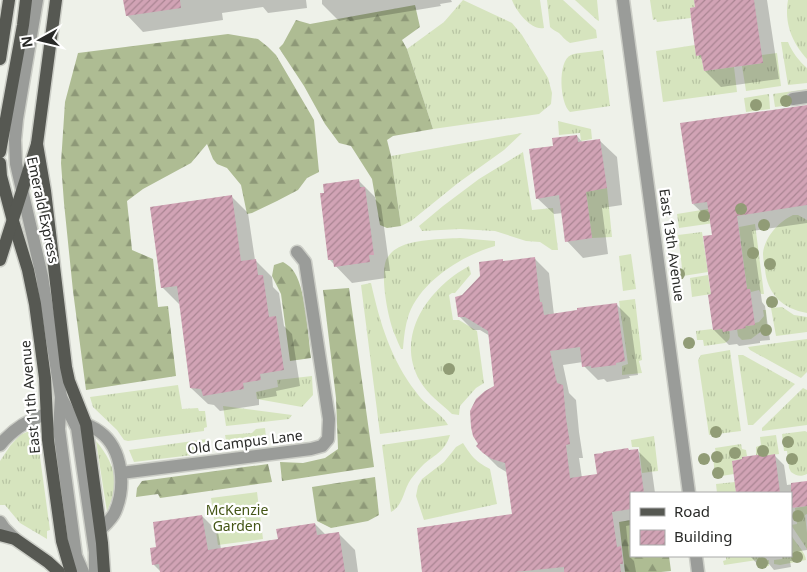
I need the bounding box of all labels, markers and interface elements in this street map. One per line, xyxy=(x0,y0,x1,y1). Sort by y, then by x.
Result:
north arrow xyxy=(15,15,65,65)
text: N xyxy=(16,35,37,49)
street label: Emerald Express xyxy=(23,155,64,265)
street label: East 13th Avenue xyxy=(655,187,690,303)
street label: East 11th Avenue xyxy=(15,340,44,454)
street label: Old Campus Lane xyxy=(186,425,304,458)
legend xyxy=(630,492,792,557)
park label: McKenzie Garden xyxy=(206,500,268,535)
text: Road xyxy=(674,501,710,521)
text: Building xyxy=(674,526,732,546)

